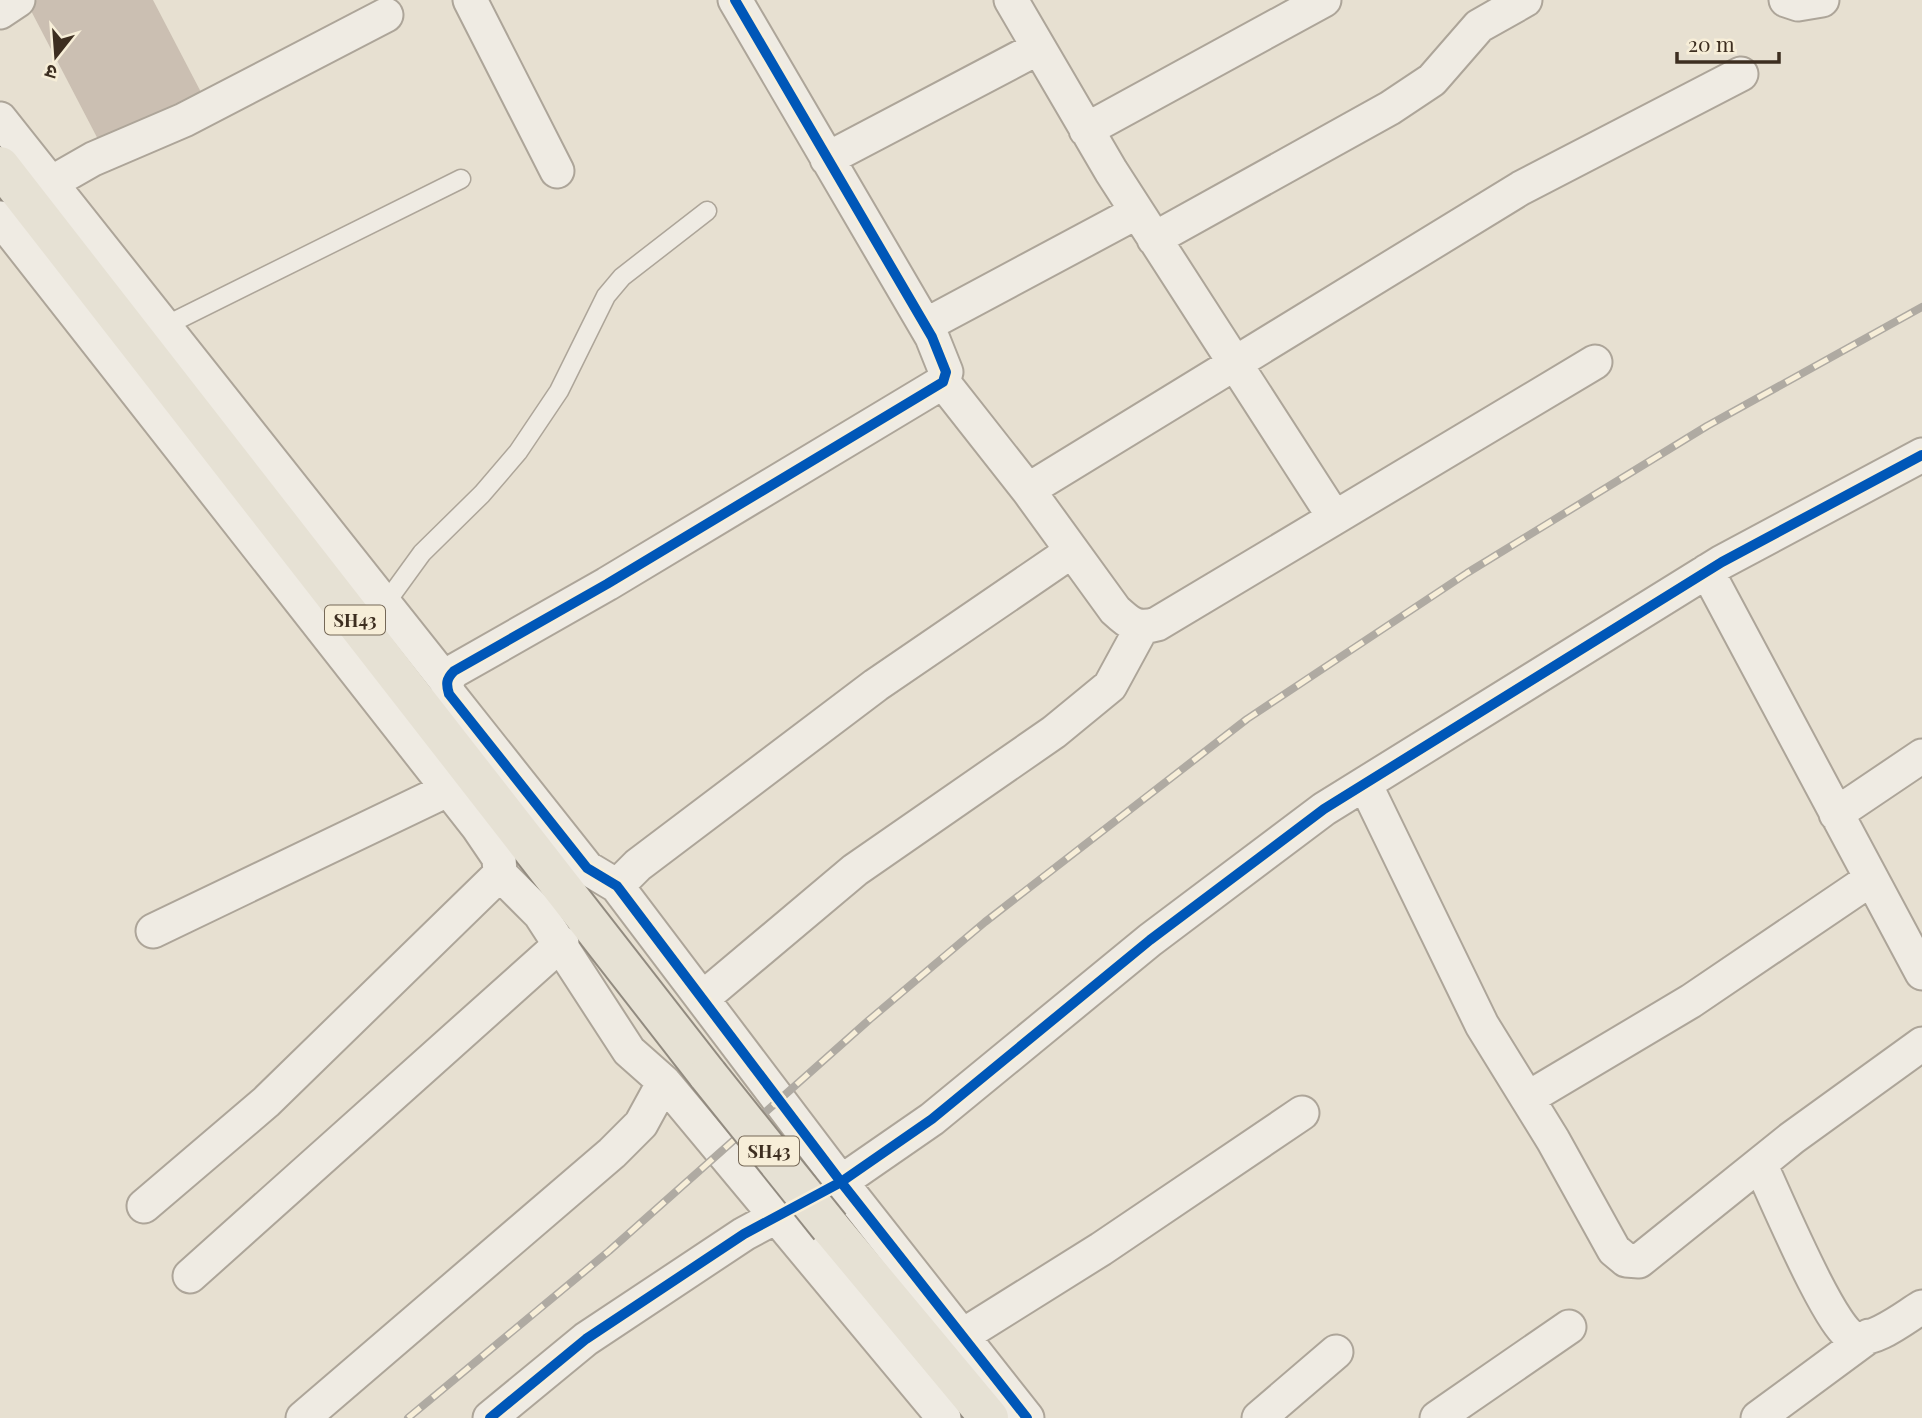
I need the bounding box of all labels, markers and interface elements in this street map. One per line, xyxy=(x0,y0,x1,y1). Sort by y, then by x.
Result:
north arrow xyxy=(21,21,91,91)
scale bar xyxy=(1677,21,1778,65)
text: 20 m xyxy=(1688,29,1735,57)
text: उ xyxy=(41,59,60,87)
road number: SH43 xyxy=(325,606,385,634)
road number: SH43 xyxy=(739,1136,799,1166)

